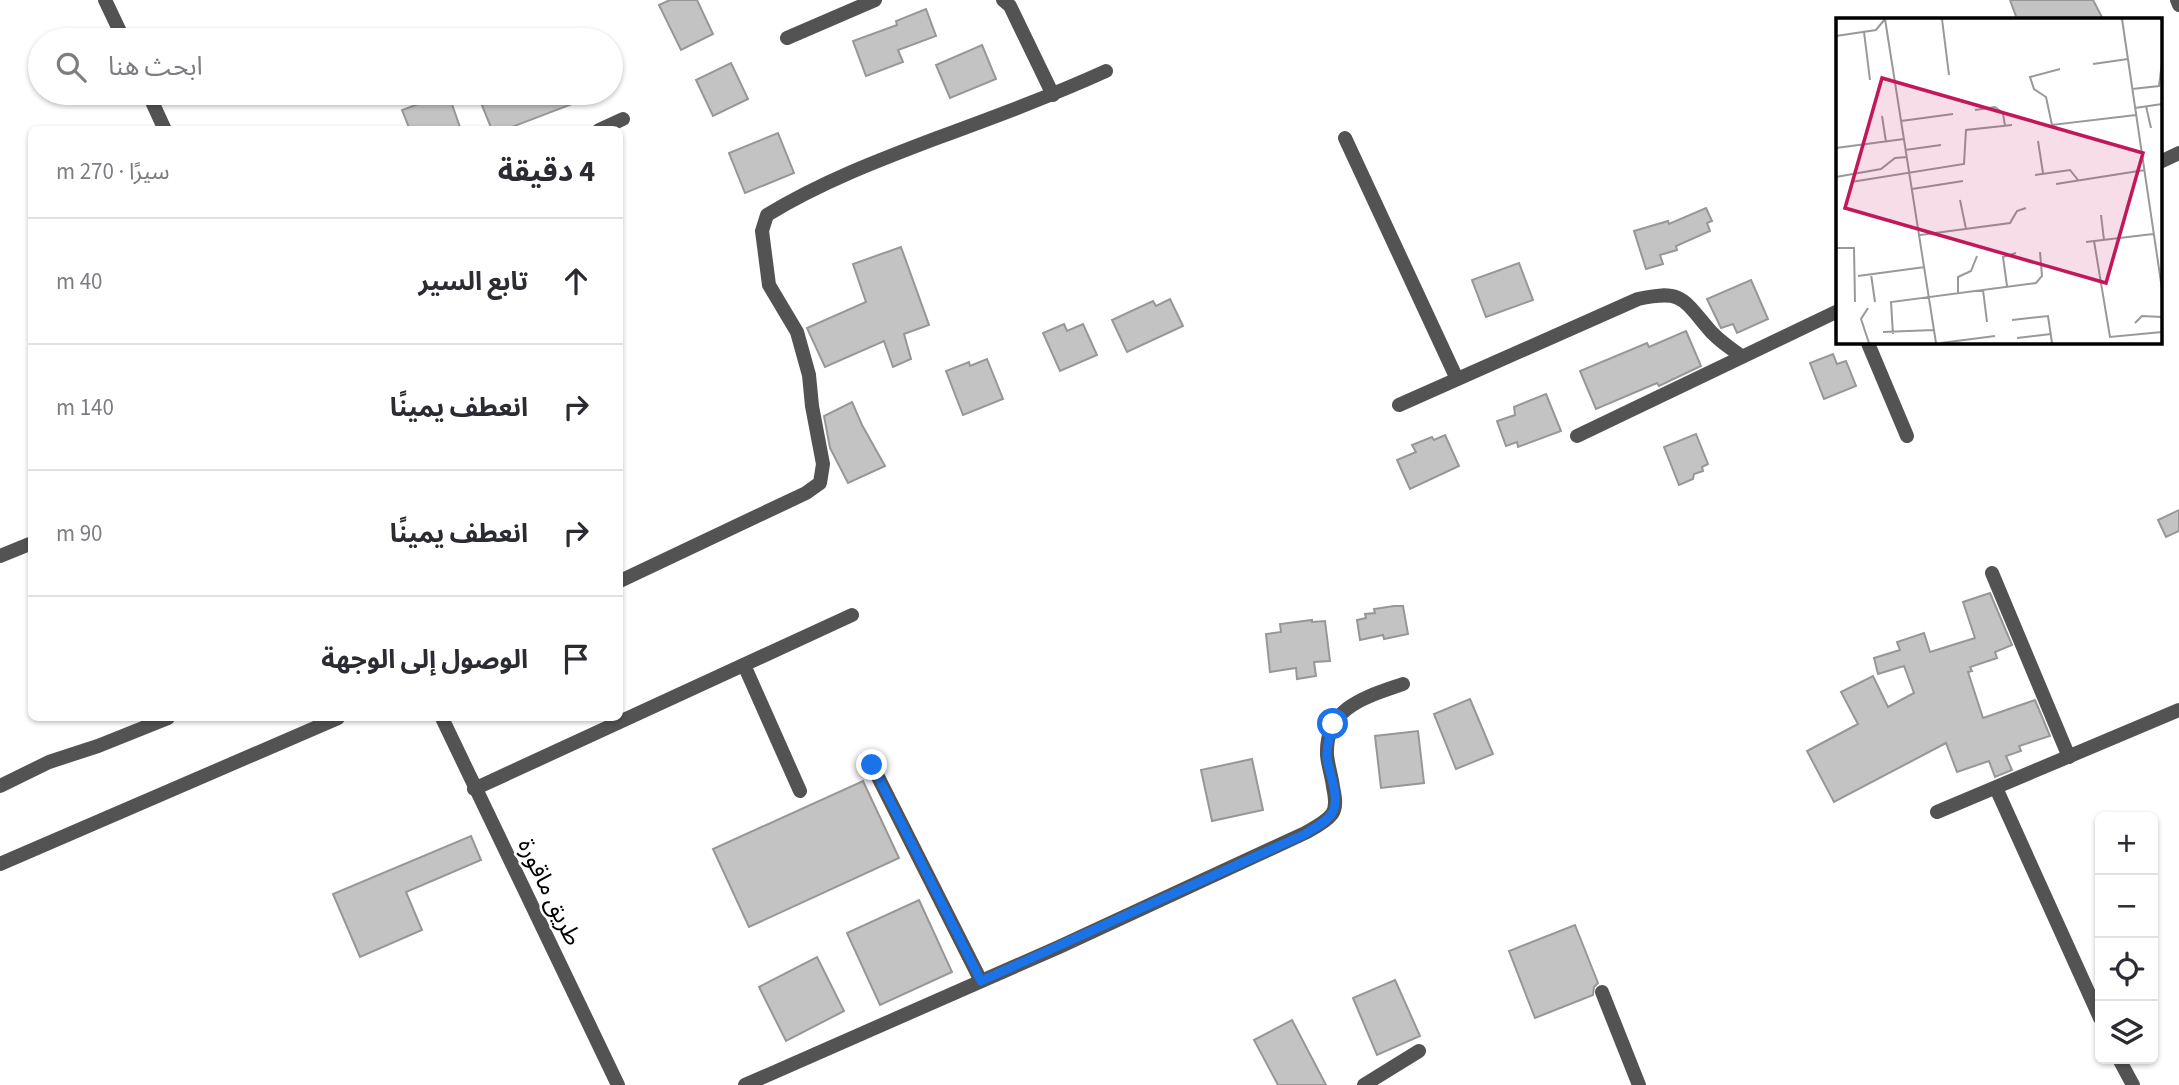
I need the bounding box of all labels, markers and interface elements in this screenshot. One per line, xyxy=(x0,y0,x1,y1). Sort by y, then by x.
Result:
inset map xyxy=(1836,18,2162,343)
search box xyxy=(28,28,623,105)
icon: search xyxy=(52,48,90,86)
text: ابحث هنا xyxy=(108,48,203,85)
text: 4 دقيقة xyxy=(498,150,595,193)
text: سيرًا · 270 m xyxy=(56,155,170,188)
icon: ahead xyxy=(557,262,595,300)
text: تابع السير xyxy=(418,263,528,300)
text: 40 m xyxy=(56,265,103,298)
icon: right xyxy=(557,388,595,426)
text: انعطف يمينًا xyxy=(390,389,528,426)
text: 140 m xyxy=(56,391,114,424)
icon: right xyxy=(557,514,595,552)
text: انعطف يمينًا xyxy=(390,515,528,552)
text: 90 m xyxy=(56,517,103,550)
icon: arrive xyxy=(557,640,595,678)
text: الوصول إلى الوجهة xyxy=(321,641,528,678)
route start xyxy=(1317,708,1348,739)
route end xyxy=(856,749,887,780)
map controls xyxy=(2095,812,2158,1064)
button: + xyxy=(2095,812,2158,875)
street label: طريق ماقورة xyxy=(508,833,591,952)
button: − xyxy=(2095,875,2158,938)
button: locate xyxy=(2095,938,2158,1001)
button: layers xyxy=(2095,1001,2158,1064)

